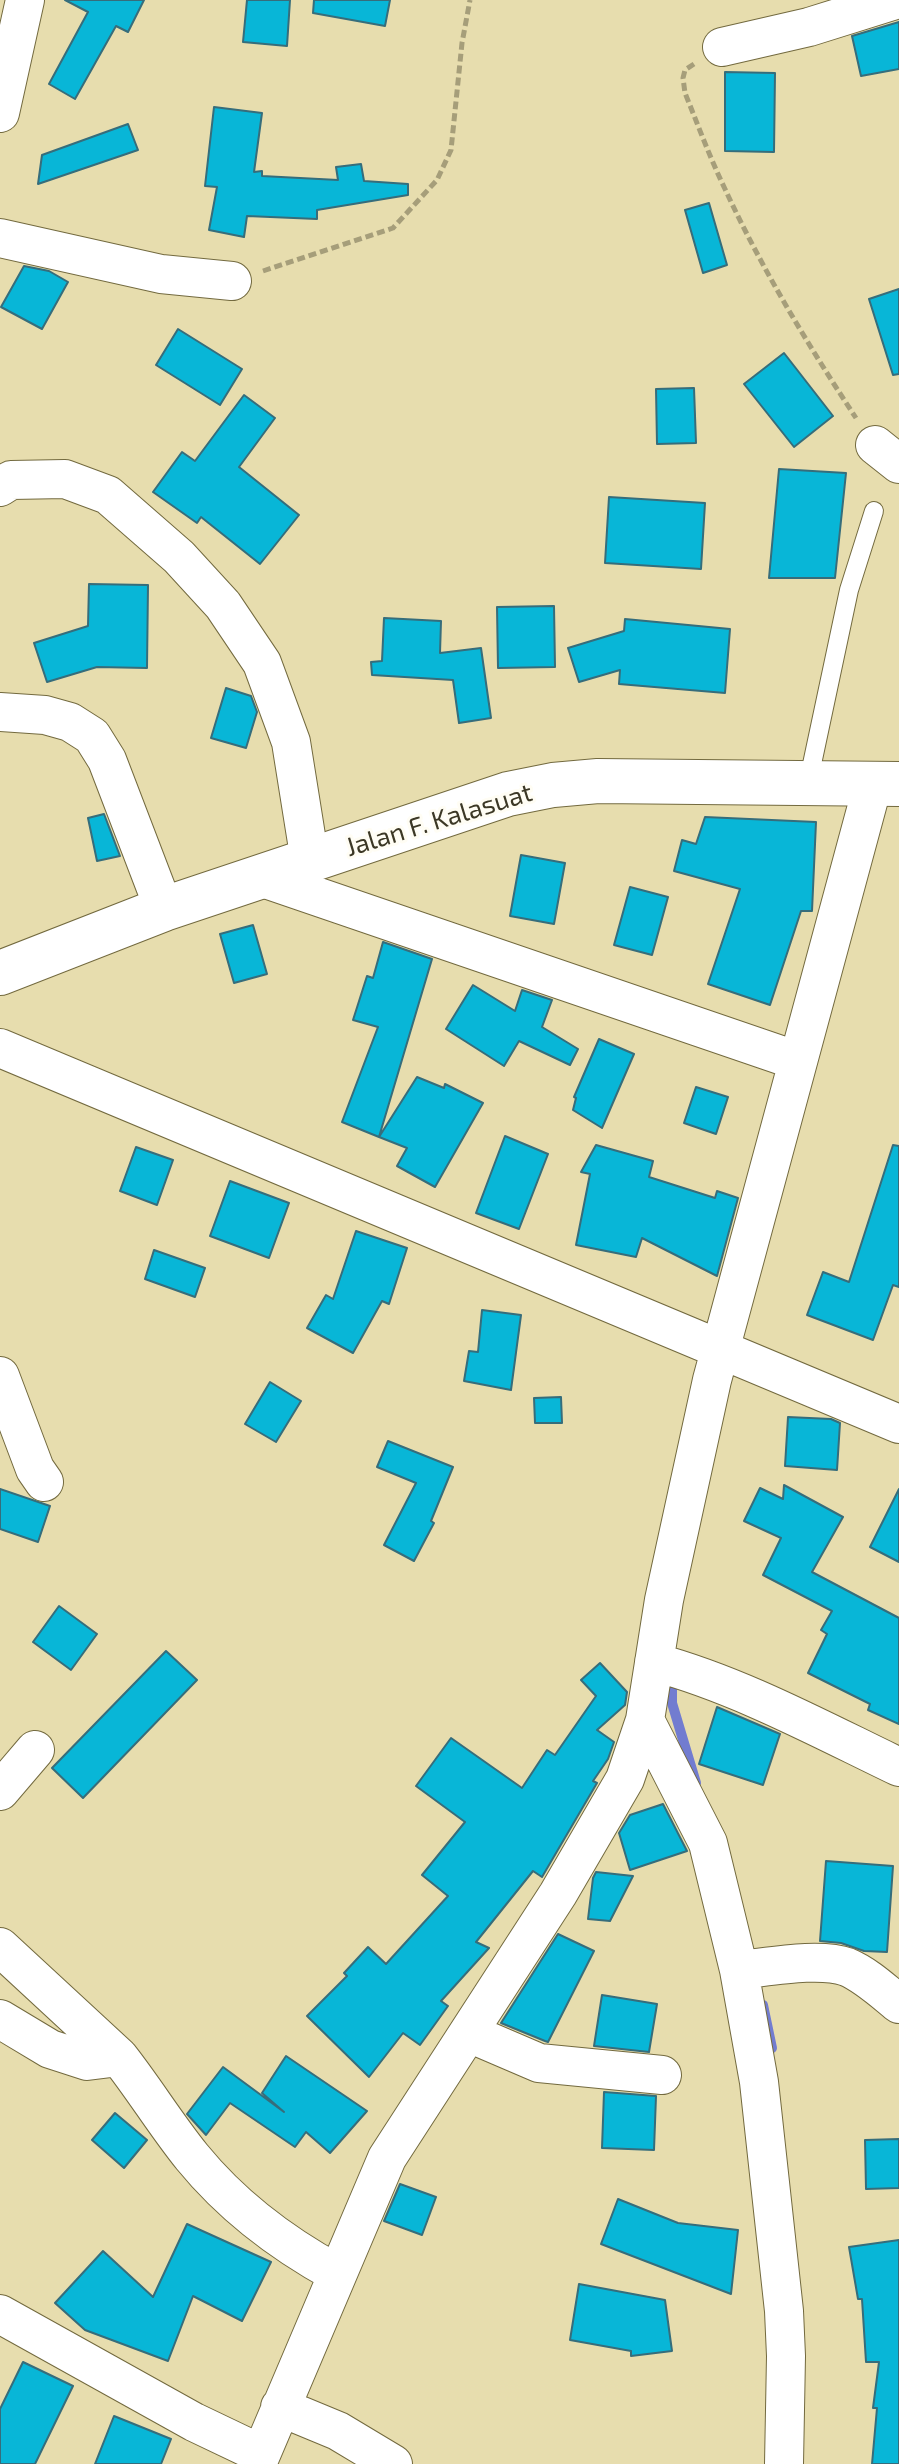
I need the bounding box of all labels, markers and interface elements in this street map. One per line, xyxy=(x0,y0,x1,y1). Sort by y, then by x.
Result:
street label: Jalan F. Kalasuat xyxy=(342,777,536,863)

